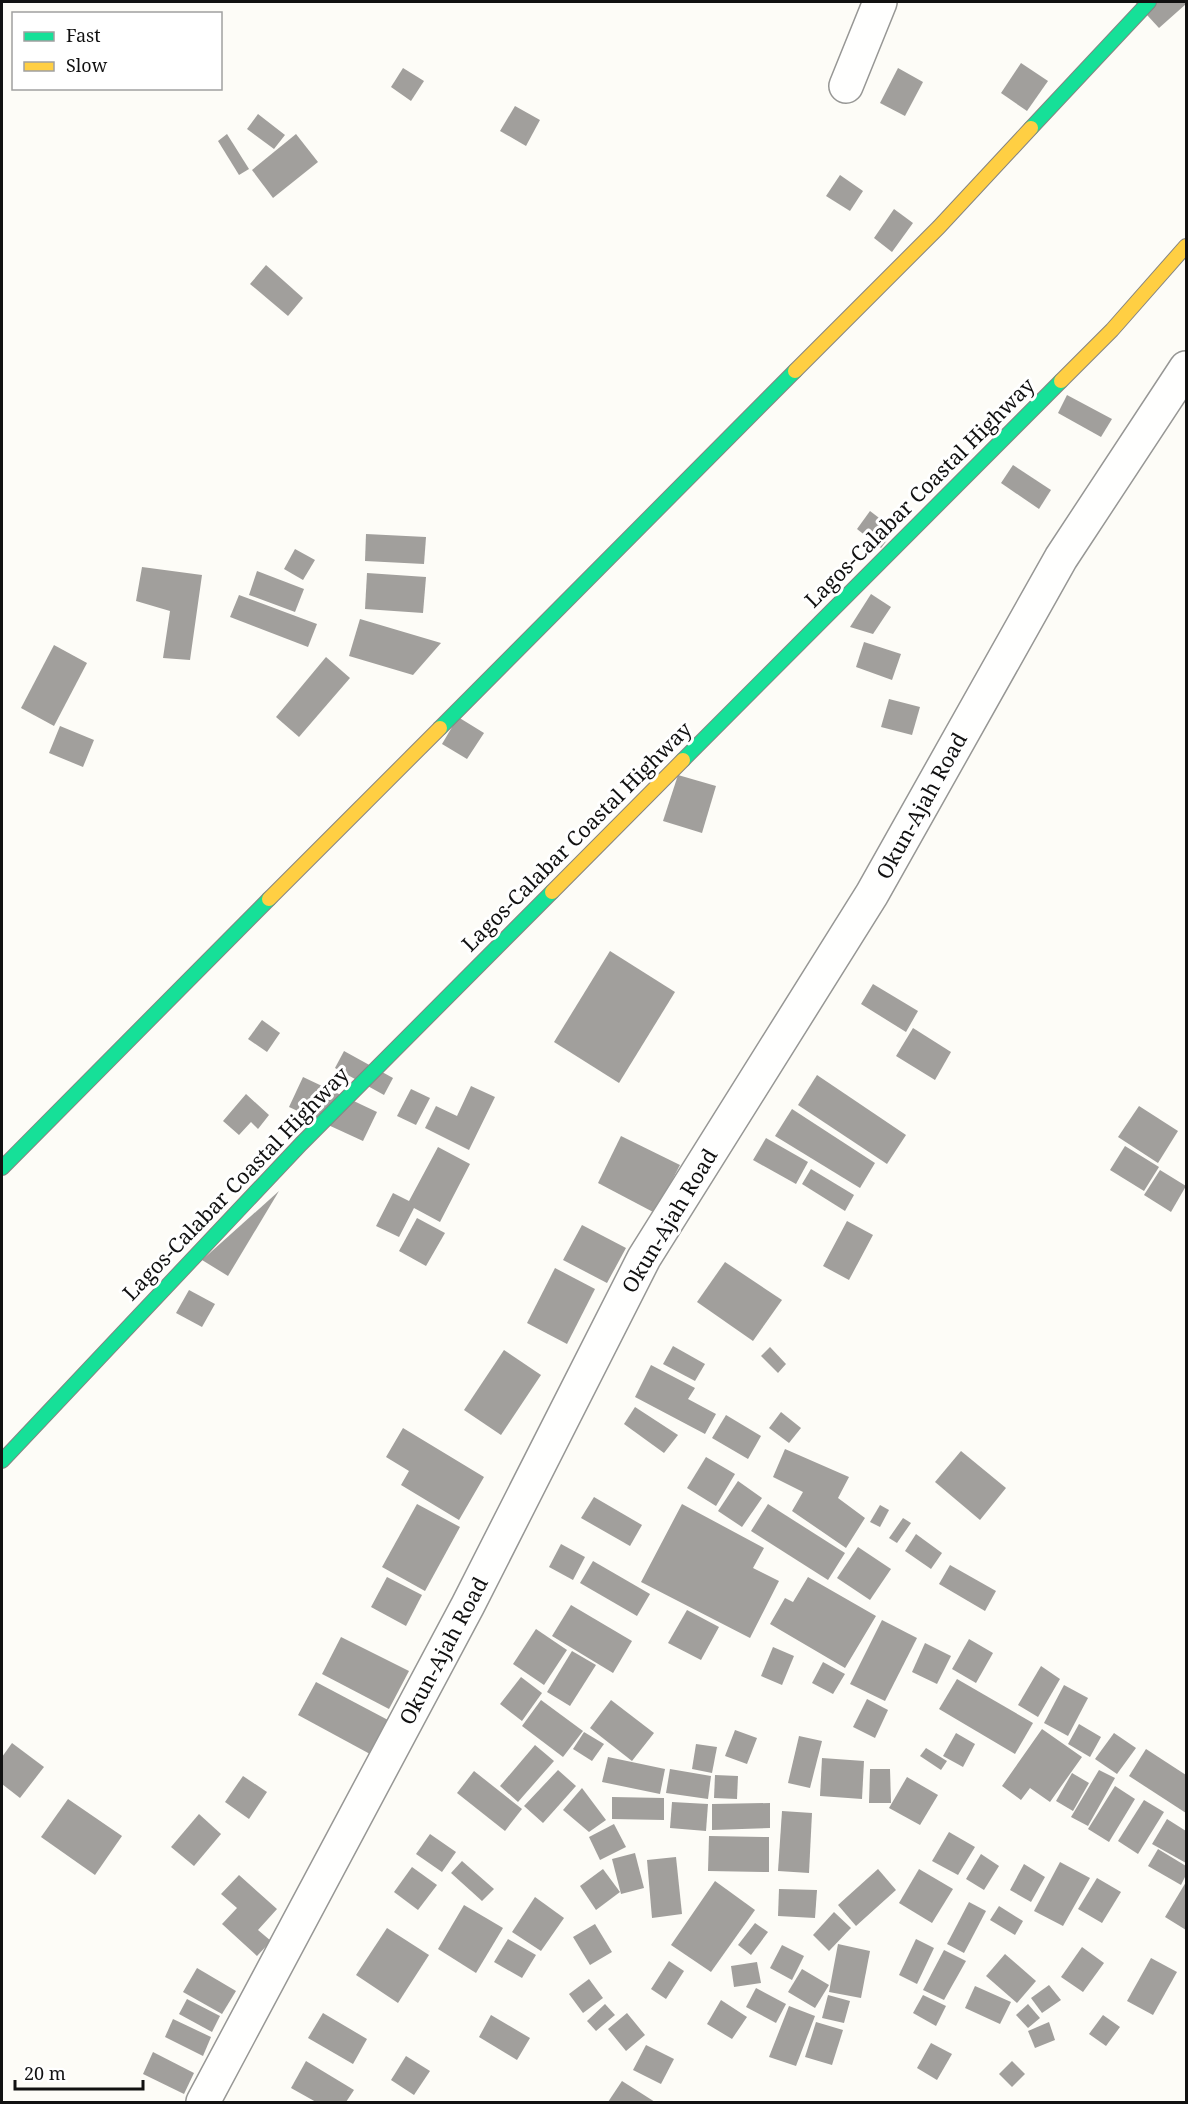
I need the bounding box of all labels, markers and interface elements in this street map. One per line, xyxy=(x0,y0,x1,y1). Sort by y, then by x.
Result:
legend xyxy=(12,12,222,90)
text: Fast xyxy=(66,23,101,47)
text: Slow xyxy=(66,53,108,77)
street label: Lagos-Calabar Coastal Highway xyxy=(798,371,1040,613)
street label: Lagos-Calabar Coastal Highway xyxy=(455,715,697,957)
street label: Okun-Ajah Road xyxy=(869,727,973,884)
street label: Lagos-Calabar Coastal Highway xyxy=(116,1060,355,1306)
street label: Okun-Ajah Road xyxy=(615,1143,723,1298)
street label: Okun-Ajah Road xyxy=(392,1572,494,1729)
scale bar xyxy=(15,2053,142,2091)
text: 20 m xyxy=(24,2061,66,2085)

